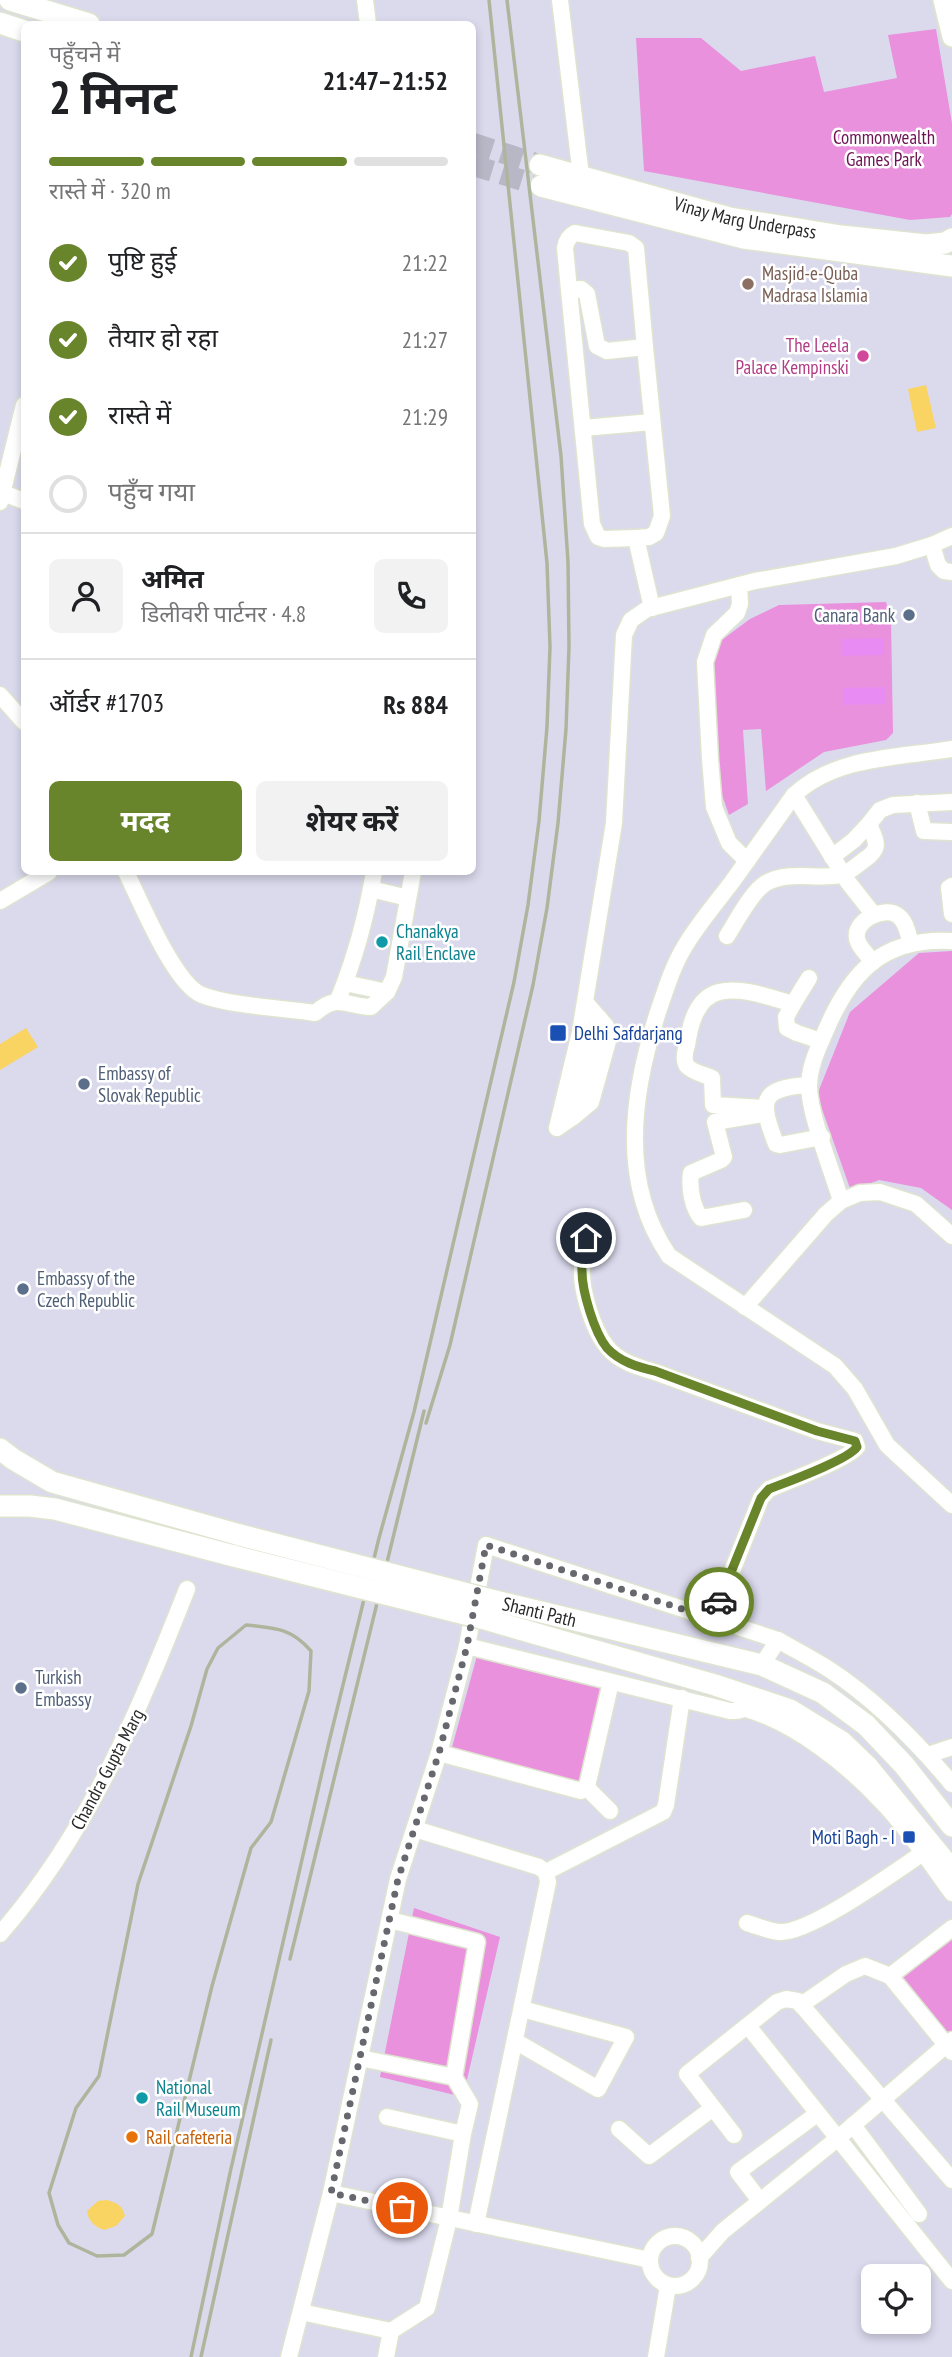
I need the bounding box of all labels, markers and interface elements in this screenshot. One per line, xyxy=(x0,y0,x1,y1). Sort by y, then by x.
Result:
text: पहुँचने में xyxy=(49,39,120,68)
text: 21:47–21:52 xyxy=(323,64,448,97)
text: 2 मिनट xyxy=(49,67,177,127)
park label: Commonwealth Games Park xyxy=(833,125,935,171)
text: रास्ते में · 320 m xyxy=(49,176,171,205)
street label: Vinay Marg Underpass xyxy=(670,191,818,244)
icon: check xyxy=(49,244,87,282)
text: पुष्टि हुई xyxy=(108,244,177,277)
text: 21:22 xyxy=(402,248,448,277)
place label: Masjid-e-Quba Madrasa Islamia xyxy=(762,261,868,307)
marker: Masjid-e-Quba Madrasa Islamia xyxy=(740,276,756,292)
icon: check xyxy=(49,321,87,359)
text: तैयार हो रहा xyxy=(108,321,218,354)
text: 21:27 xyxy=(402,325,448,354)
place label: The Leela Palace Kempinski xyxy=(736,333,849,379)
marker: The Leela Palace Kempinski xyxy=(855,348,871,364)
icon: check xyxy=(49,398,87,436)
text: रास्ते में xyxy=(108,398,171,431)
text: 21:29 xyxy=(402,402,448,431)
text: पहुँच गया xyxy=(108,475,195,508)
button: person xyxy=(49,559,123,633)
button: phone xyxy=(374,559,448,633)
text: अमित xyxy=(141,562,204,595)
text: डिलीवरी पार्टनर · 4.8 xyxy=(141,599,306,628)
place label: Canara Bank xyxy=(814,603,896,627)
marker: Canara Bank xyxy=(901,607,917,623)
text: ऑर्डर #1703 xyxy=(49,686,164,719)
text: Rs 884 xyxy=(383,688,448,721)
button: मदद xyxy=(49,781,242,861)
button: शेयर करें xyxy=(256,781,448,861)
place label: Chanakya Rail Enclave xyxy=(396,919,476,965)
marker: Chanakya Rail Enclave xyxy=(374,934,390,950)
place label: Delhi Safdarjang xyxy=(574,1021,683,1045)
marker: Delhi Safdarjang xyxy=(548,1023,568,1043)
place label: Embassy of Slovak Republic xyxy=(98,1061,201,1107)
marker: Embassy of Slovak Republic xyxy=(76,1076,92,1092)
pin xyxy=(556,1208,616,1268)
icon: home xyxy=(567,1219,605,1257)
place label: Embassy of the Czech Republic xyxy=(37,1266,135,1312)
marker: Embassy of the Czech Republic xyxy=(15,1281,31,1297)
courier xyxy=(684,1567,754,1637)
icon: car xyxy=(700,1583,738,1621)
street label: Shanti Path xyxy=(500,1591,579,1632)
place label: Turkish Embassy xyxy=(35,1665,92,1711)
marker: Turkish Embassy xyxy=(13,1680,29,1696)
street label: Chandra Gupta Marg xyxy=(65,1704,149,1834)
place label: Moti Bagh - I xyxy=(812,1825,895,1849)
marker: Moti Bagh - I xyxy=(901,1829,917,1845)
place label: National Rail Museum xyxy=(156,2075,241,2121)
marker: National Rail Museum xyxy=(134,2090,150,2106)
place label: Rail cafeteria xyxy=(146,2125,232,2149)
marker: Rail cafeteria xyxy=(124,2129,140,2145)
pin xyxy=(372,2178,432,2238)
icon: bag xyxy=(383,2189,421,2227)
map controls xyxy=(861,2264,931,2334)
button: locate xyxy=(861,2264,931,2334)

